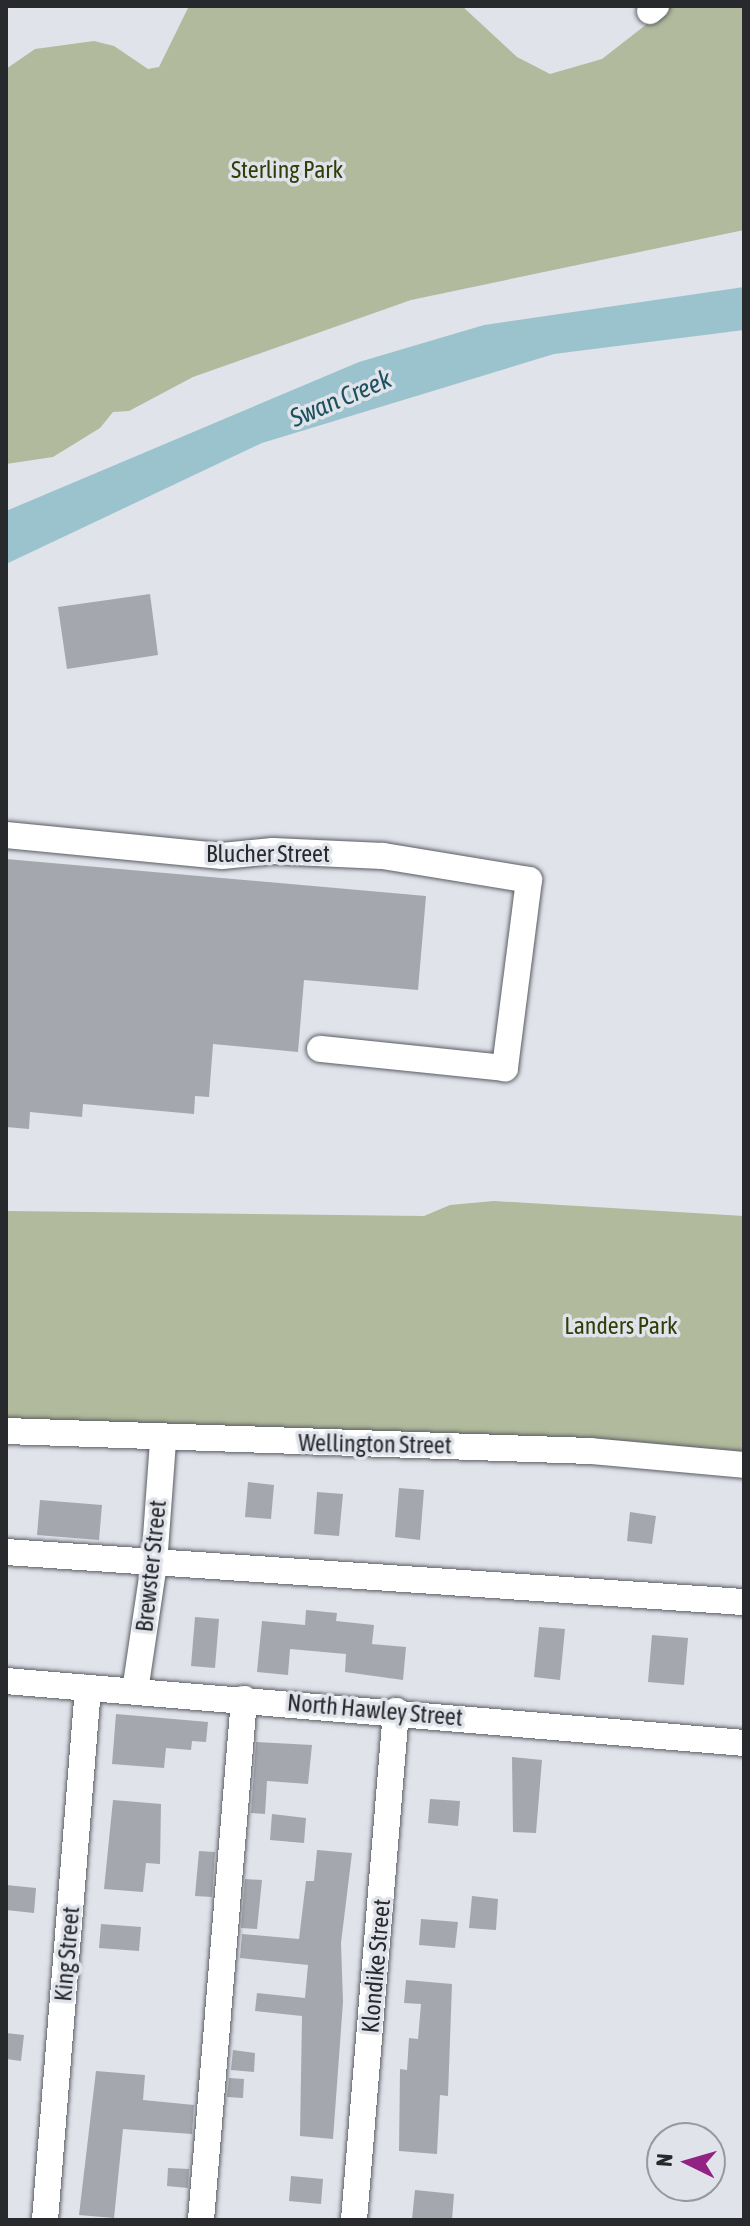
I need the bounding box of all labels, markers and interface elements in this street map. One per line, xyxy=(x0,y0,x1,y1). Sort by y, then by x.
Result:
park label: Sterling Park xyxy=(231,156,343,184)
water label: Swan Creek xyxy=(286,364,396,434)
street label: Blucher Street xyxy=(206,840,330,868)
park label: Landers Park xyxy=(564,1312,678,1340)
street label: Wellington Street xyxy=(298,1428,452,1460)
street label: Brewster Street xyxy=(130,1499,172,1633)
street label: North Hawley Street xyxy=(286,1688,464,1732)
street label: Klondike Street xyxy=(356,1898,396,2034)
street label: King Street xyxy=(49,1905,85,2003)
north arrow xyxy=(646,2122,726,2202)
text: N xyxy=(651,2152,678,2168)

